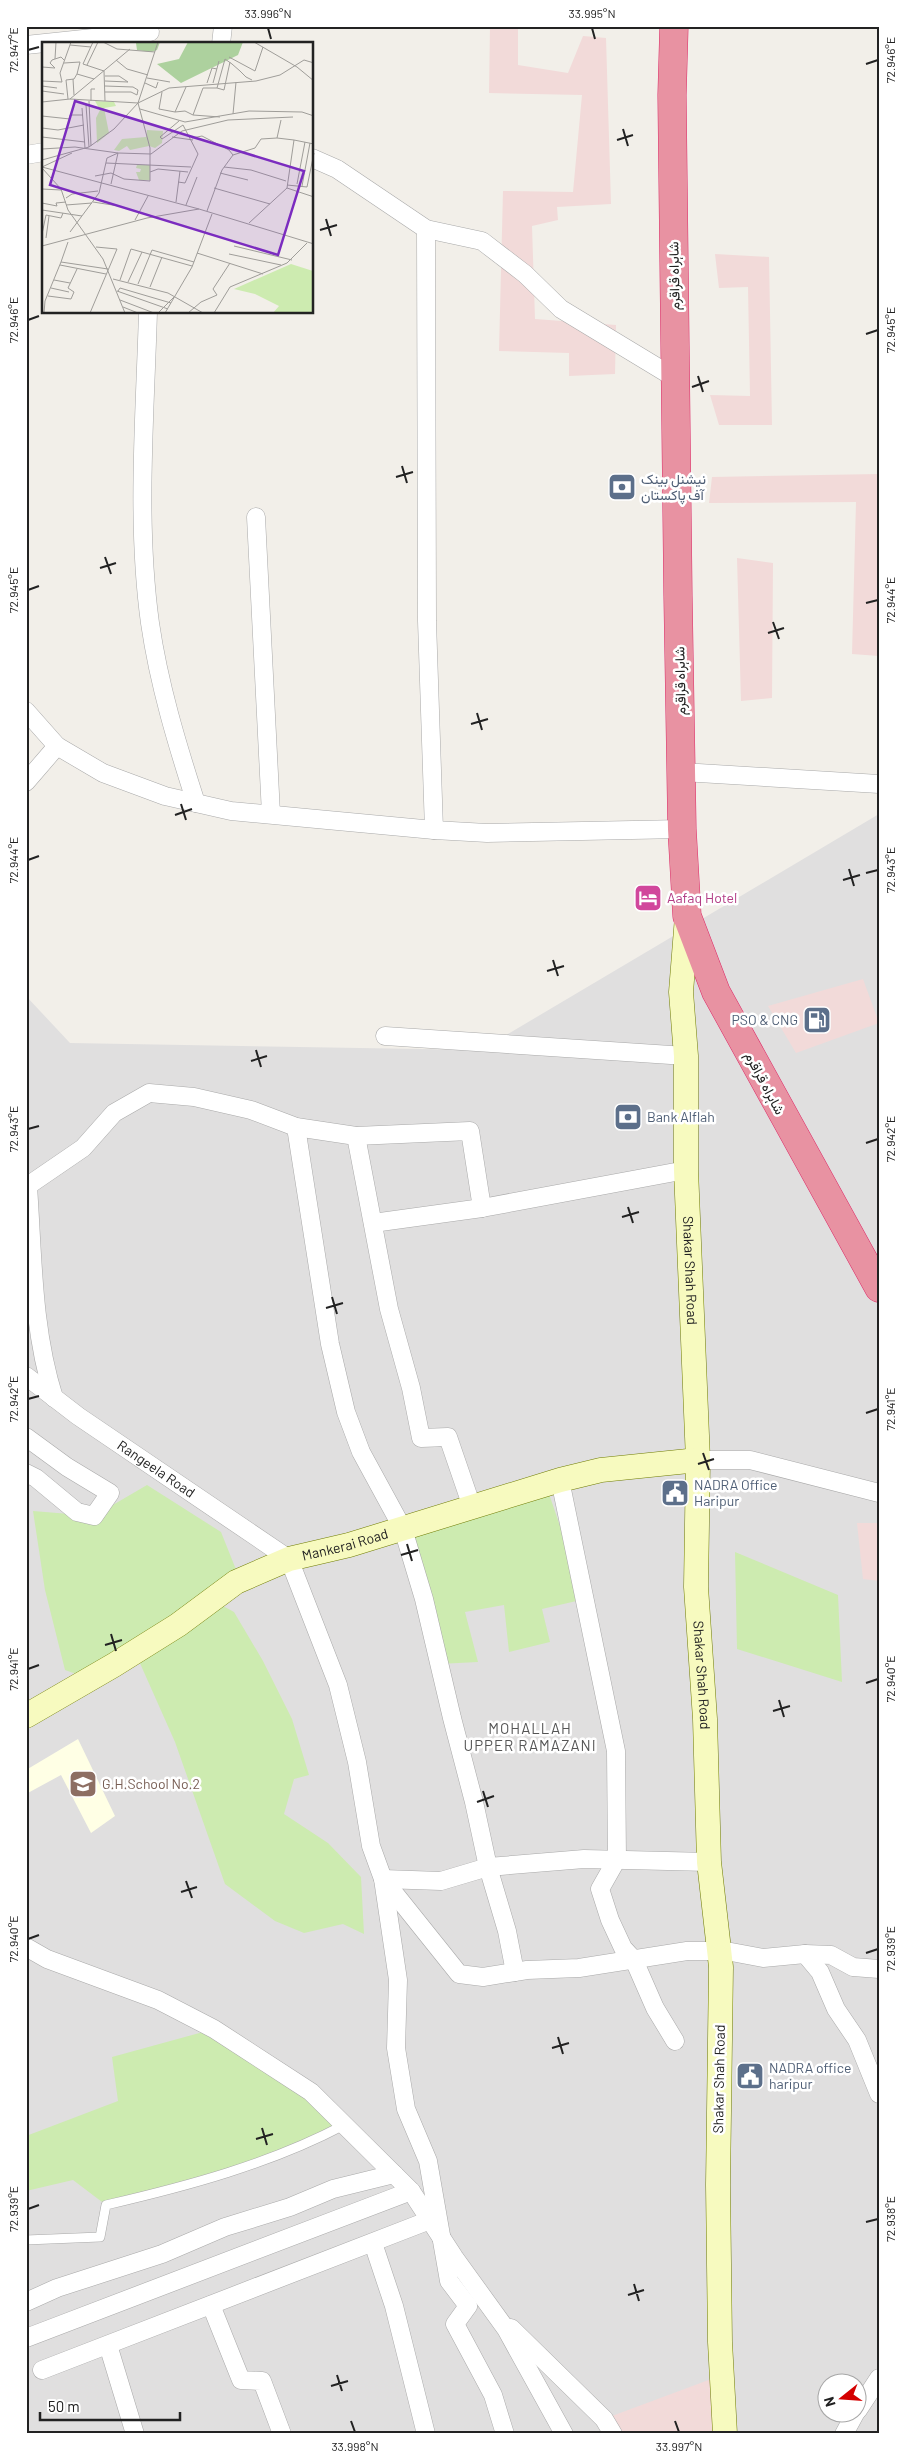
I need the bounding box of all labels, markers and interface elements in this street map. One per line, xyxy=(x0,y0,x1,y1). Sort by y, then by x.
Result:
text: 33.996°N xyxy=(244,6,292,20)
text: 33.995°N xyxy=(568,6,616,20)
text: 72.947°E xyxy=(6,27,20,73)
text: 72.946°E xyxy=(883,37,897,83)
inset map xyxy=(42,42,314,314)
street label: شاہراہ قراقرم xyxy=(664,241,685,311)
text: 72.946°E xyxy=(6,297,20,343)
text: 72.945°E xyxy=(883,307,897,353)
place label: نیشنل بینک آف پاکستان xyxy=(641,470,706,505)
bank icon: نیشنل بینک آف پاکستان xyxy=(607,472,637,502)
text: 72.945°E xyxy=(6,567,20,613)
text: 72.944°E xyxy=(883,577,897,623)
street label: شاہراہ قراقرم xyxy=(670,646,691,716)
text: 72.944°E xyxy=(6,837,20,883)
text: 72.943°E xyxy=(883,847,897,893)
hotel icon: Aafaq Hotel xyxy=(633,883,663,913)
place label: Aafaq Hotel xyxy=(667,889,737,906)
fuel station icon: PSO & CNG xyxy=(802,1005,832,1035)
place label: PSO & CNG xyxy=(731,1011,798,1028)
street label: شاہراہ قراقرم xyxy=(740,1048,789,1118)
bank icon: Bank Alflah xyxy=(613,1102,643,1132)
text: 72.943°E xyxy=(6,1106,20,1152)
place label: Bank Alflah xyxy=(647,1108,715,1125)
text: 72.942°E xyxy=(883,1116,897,1162)
street label: Shakar Shah Road xyxy=(680,1216,701,1325)
text: 72.942°E xyxy=(6,1376,20,1422)
text: 72.941°E xyxy=(883,1387,897,1431)
street label: Rangeela Road xyxy=(114,1436,198,1501)
place label: NADRA Office Haripur xyxy=(694,1476,778,1509)
public building icon: NADRA Office Haripur xyxy=(660,1478,690,1508)
street label: Mankerai Road xyxy=(300,1524,390,1564)
street label: Shakar Shah Road xyxy=(690,1620,714,1730)
text: 72.941°E xyxy=(6,1647,20,1691)
text: 72.940°E xyxy=(883,1656,897,1702)
district label: MOHALLAH UPPER RAMAZANI xyxy=(463,1719,597,1754)
school or university icon: G.H.School No.2 xyxy=(68,1769,98,1799)
place label: G.H.School No.2 xyxy=(102,1775,200,1792)
text: 72.940°E xyxy=(6,1916,20,1962)
text: 72.939°E xyxy=(883,1926,897,1972)
street label: Shakar Shah Road xyxy=(709,2024,728,2134)
place label: NADRA office haripur xyxy=(769,2059,851,2092)
public building icon: NADRA office haripur xyxy=(735,2061,765,2091)
text: 72.939°E xyxy=(6,2186,20,2232)
text: 72.938°E xyxy=(883,2196,897,2242)
north arrow xyxy=(818,2372,868,2422)
scale bar xyxy=(40,2390,180,2422)
text: N xyxy=(820,2395,839,2409)
text: 50 m xyxy=(48,2397,80,2415)
text: 33.998°N xyxy=(331,2439,379,2453)
text: 33.997°N xyxy=(656,2439,702,2453)

